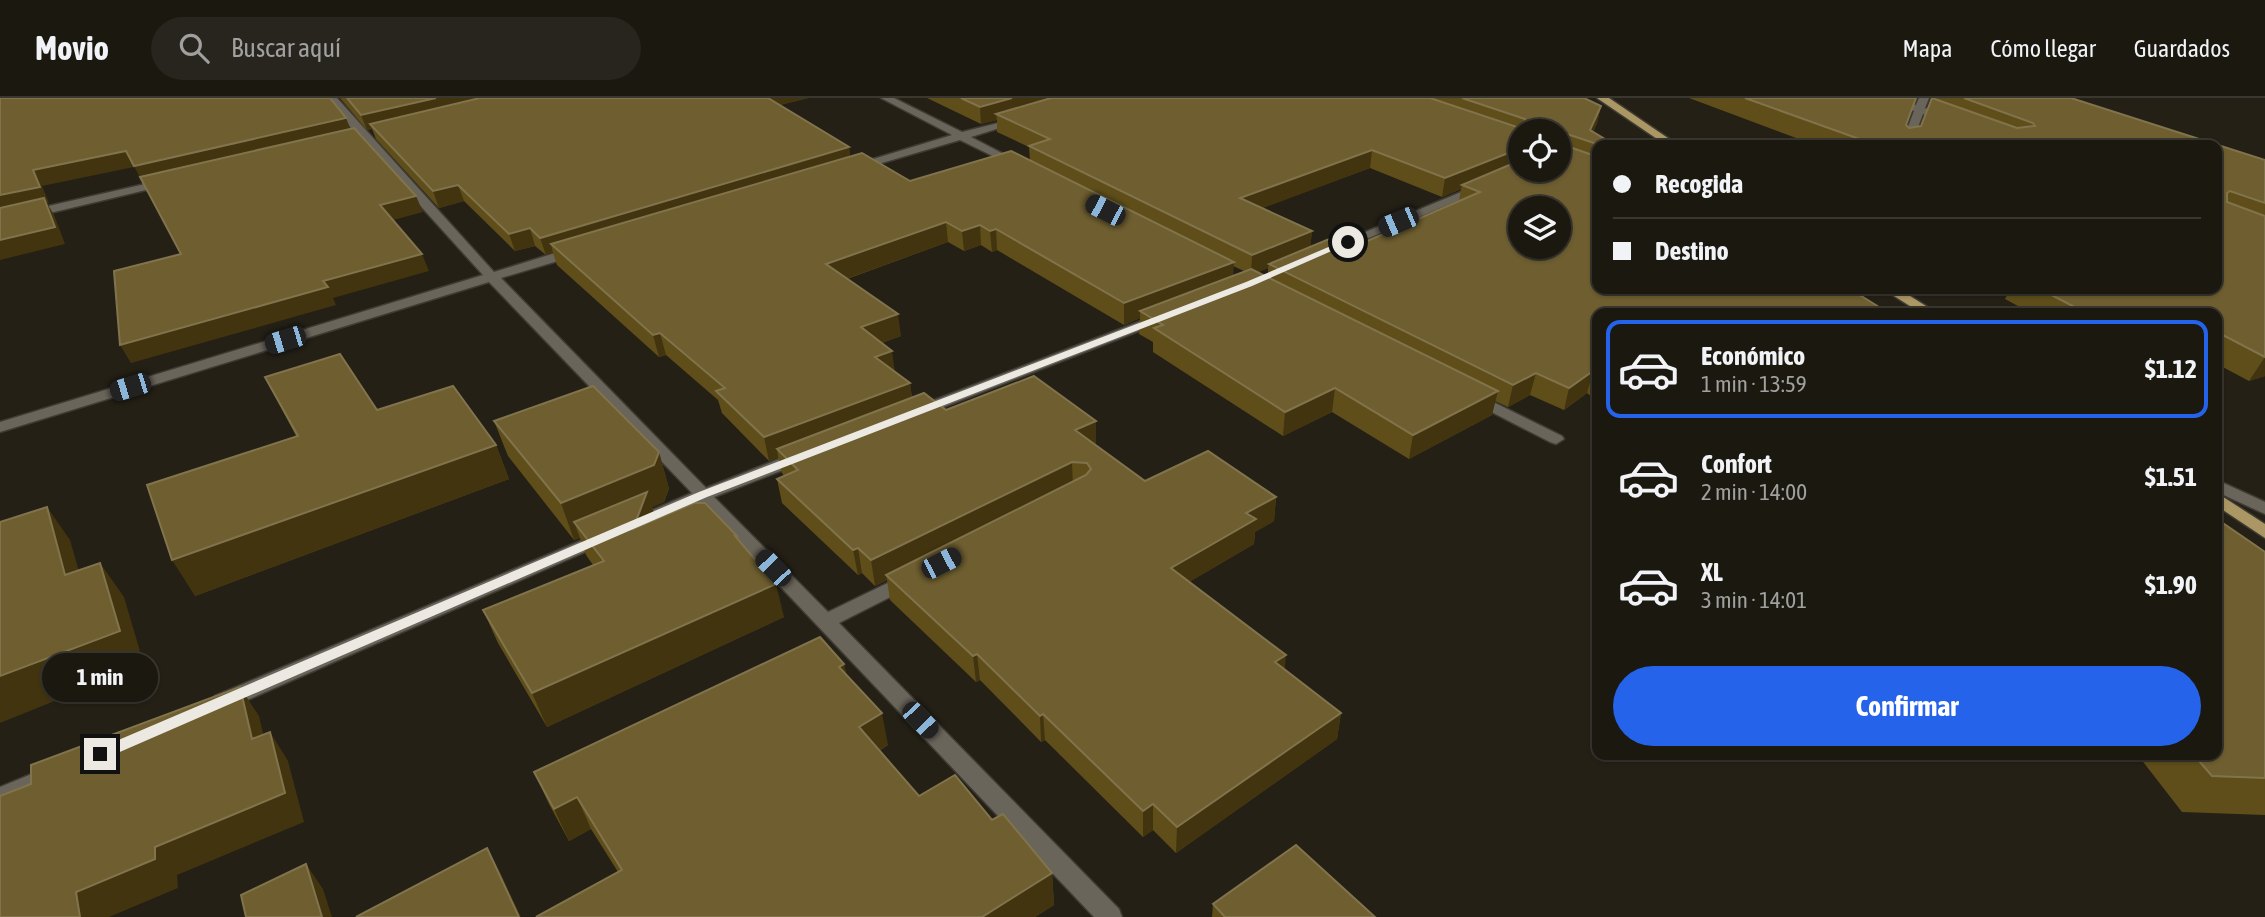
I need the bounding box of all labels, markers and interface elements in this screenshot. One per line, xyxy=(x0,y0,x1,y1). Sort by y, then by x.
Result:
search box xyxy=(151,17,641,80)
text: Movio xyxy=(35,29,109,67)
icon: search xyxy=(175,29,213,67)
text: Buscar aquí xyxy=(231,33,341,63)
text: Mapa xyxy=(1903,35,1952,62)
text: Cómo llegar xyxy=(1990,35,2096,62)
text: Guardados xyxy=(2134,35,2230,62)
map controls xyxy=(1508,119,1571,259)
button: locate xyxy=(1508,119,1571,182)
text: Recogida xyxy=(1655,169,1743,199)
car xyxy=(1082,191,1129,229)
button: layers xyxy=(1508,196,1571,259)
car xyxy=(1375,204,1422,240)
route start xyxy=(1332,226,1364,258)
text: Destino xyxy=(1655,236,1729,266)
car xyxy=(262,324,309,356)
icon: car xyxy=(1617,338,1680,401)
text: Económico xyxy=(1701,341,1805,371)
text: $1.12 xyxy=(2145,354,2197,384)
car xyxy=(107,371,154,403)
text: 1 min · 13:59 xyxy=(1701,371,1807,397)
icon: car xyxy=(1617,446,1680,509)
text: Confort xyxy=(1701,449,1772,479)
text: $1.51 xyxy=(2145,462,2197,492)
text: 2 min · 14:00 xyxy=(1701,479,1807,505)
car xyxy=(918,544,965,582)
car xyxy=(751,546,796,590)
icon: car xyxy=(1617,554,1680,617)
text: XL xyxy=(1701,557,1723,587)
text: $1.90 xyxy=(2145,570,2197,600)
text: 3 min · 14:01 xyxy=(1701,587,1807,613)
callout: 1 min xyxy=(42,652,158,702)
text: 1 min xyxy=(77,664,123,690)
button: Confirmar xyxy=(1613,666,2201,746)
car xyxy=(898,698,943,742)
route end xyxy=(84,738,116,770)

